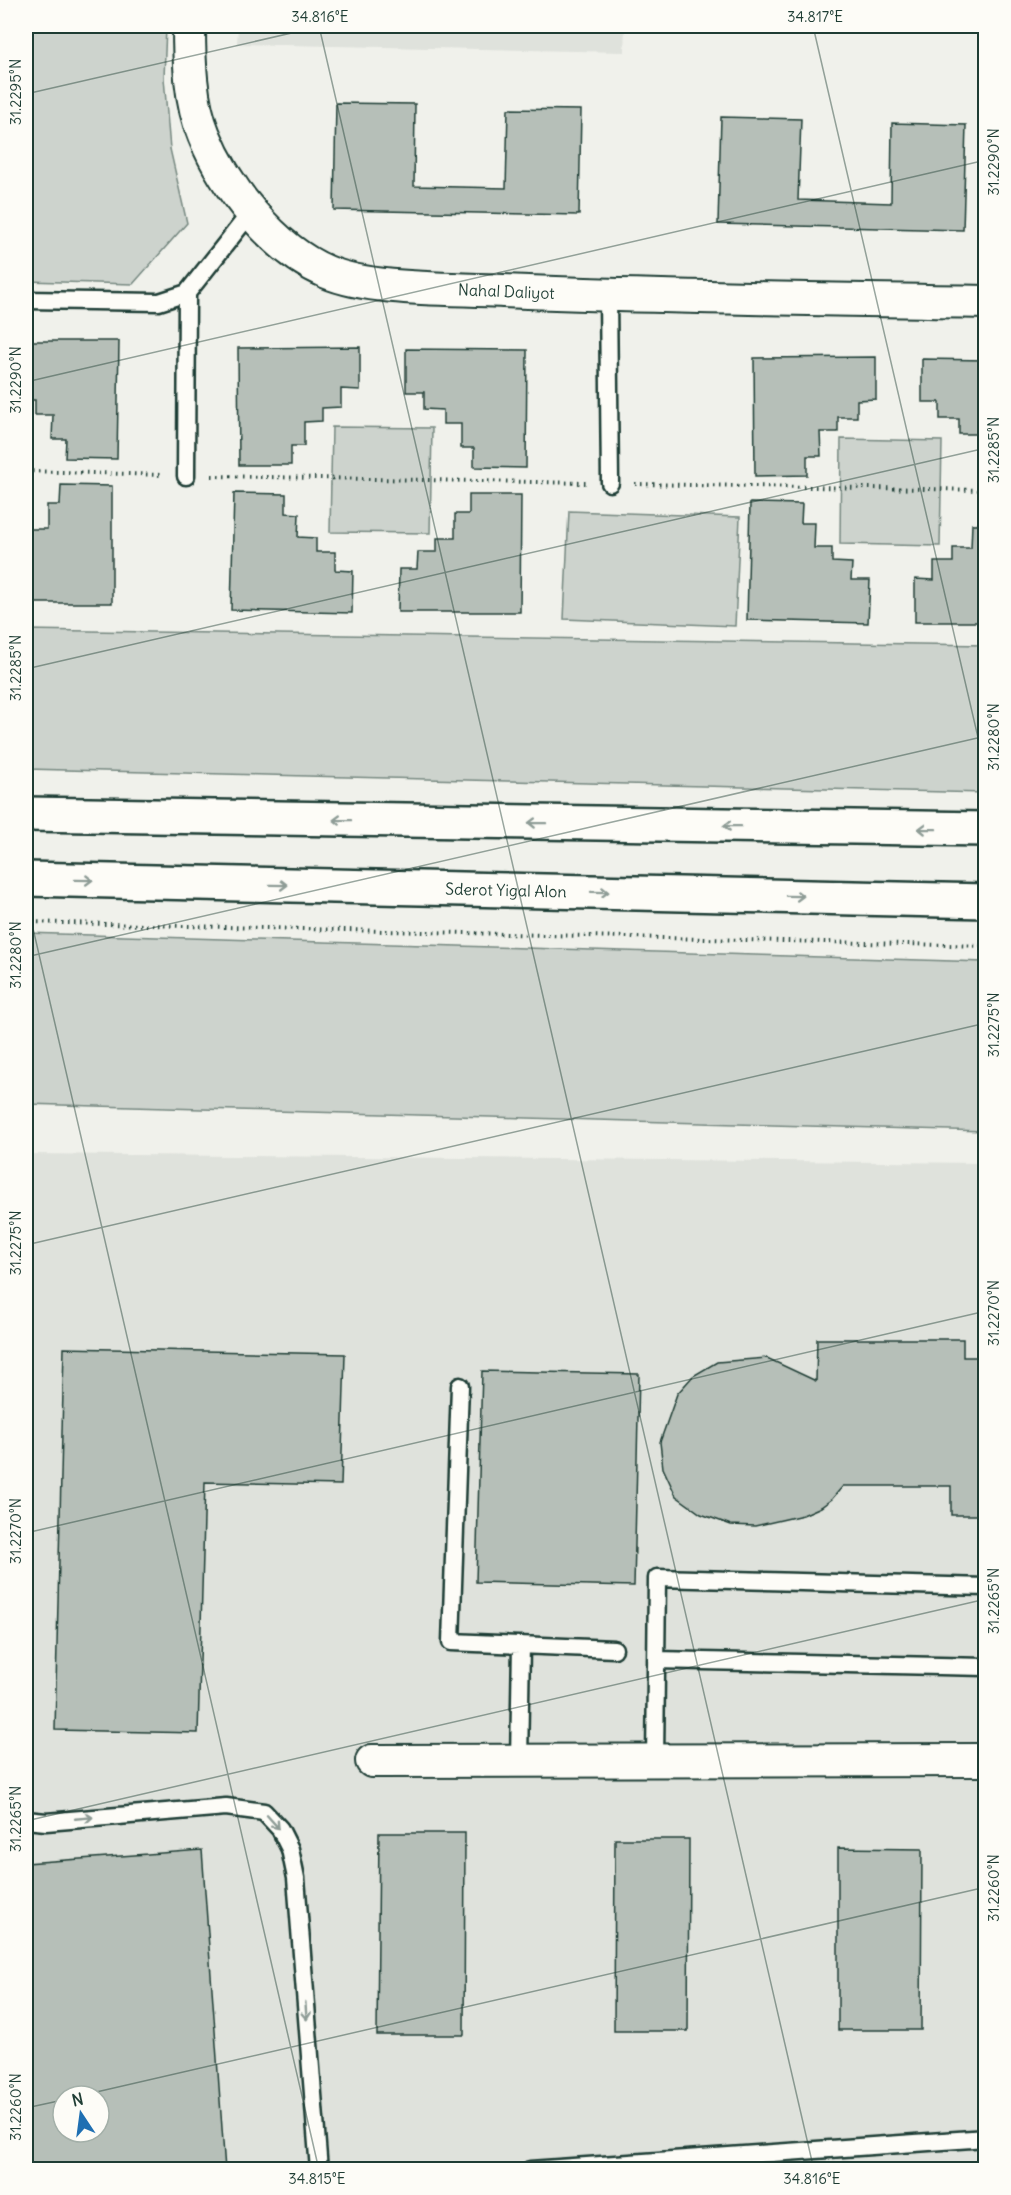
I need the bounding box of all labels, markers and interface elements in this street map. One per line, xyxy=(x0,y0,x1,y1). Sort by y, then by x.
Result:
text: 34.816°E xyxy=(291,7,349,26)
text: 34.817°E xyxy=(787,7,843,26)
text: 31.2295°N xyxy=(6,59,25,125)
text: 31.2290°N xyxy=(984,128,1003,196)
street label: Nahal Daliyot xyxy=(458,279,556,303)
text: 31.2290°N xyxy=(6,346,25,414)
text: 31.2285°N xyxy=(984,417,1003,483)
text: 31.2285°N xyxy=(6,635,25,701)
text: 31.2280°N xyxy=(984,703,1003,771)
one-way arrow xyxy=(333,814,353,826)
one-way arrow xyxy=(528,817,548,828)
one-way arrow xyxy=(723,820,743,831)
one-way arrow xyxy=(918,823,938,834)
one-way arrow xyxy=(73,874,93,886)
one-way arrow xyxy=(268,879,288,890)
street label: Sderot Yigal Alon xyxy=(445,879,567,901)
one-way arrow xyxy=(589,886,609,898)
one-way arrow xyxy=(784,891,804,902)
text: 31.2280°N xyxy=(6,921,25,989)
text: 31.2275°N xyxy=(984,992,1003,1058)
text: 31.2275°N xyxy=(6,1210,25,1276)
text: 31.2270°N xyxy=(984,1280,1003,1346)
text: 31.2270°N xyxy=(6,1498,25,1564)
text: 31.2265°N xyxy=(984,1568,1003,1634)
text: 31.2265°N xyxy=(6,1786,25,1852)
one-way arrow xyxy=(73,1812,93,1823)
one-way arrow xyxy=(266,1815,280,1830)
text: 31.2260°N xyxy=(984,1854,1003,1922)
one-way arrow xyxy=(301,2001,312,2021)
text: 31.2260°N xyxy=(6,2073,25,2141)
north arrow xyxy=(51,2084,111,2144)
text: N xyxy=(70,2088,85,2110)
text: 34.815°E xyxy=(288,2169,346,2188)
text: 34.816°E xyxy=(783,2169,841,2188)

